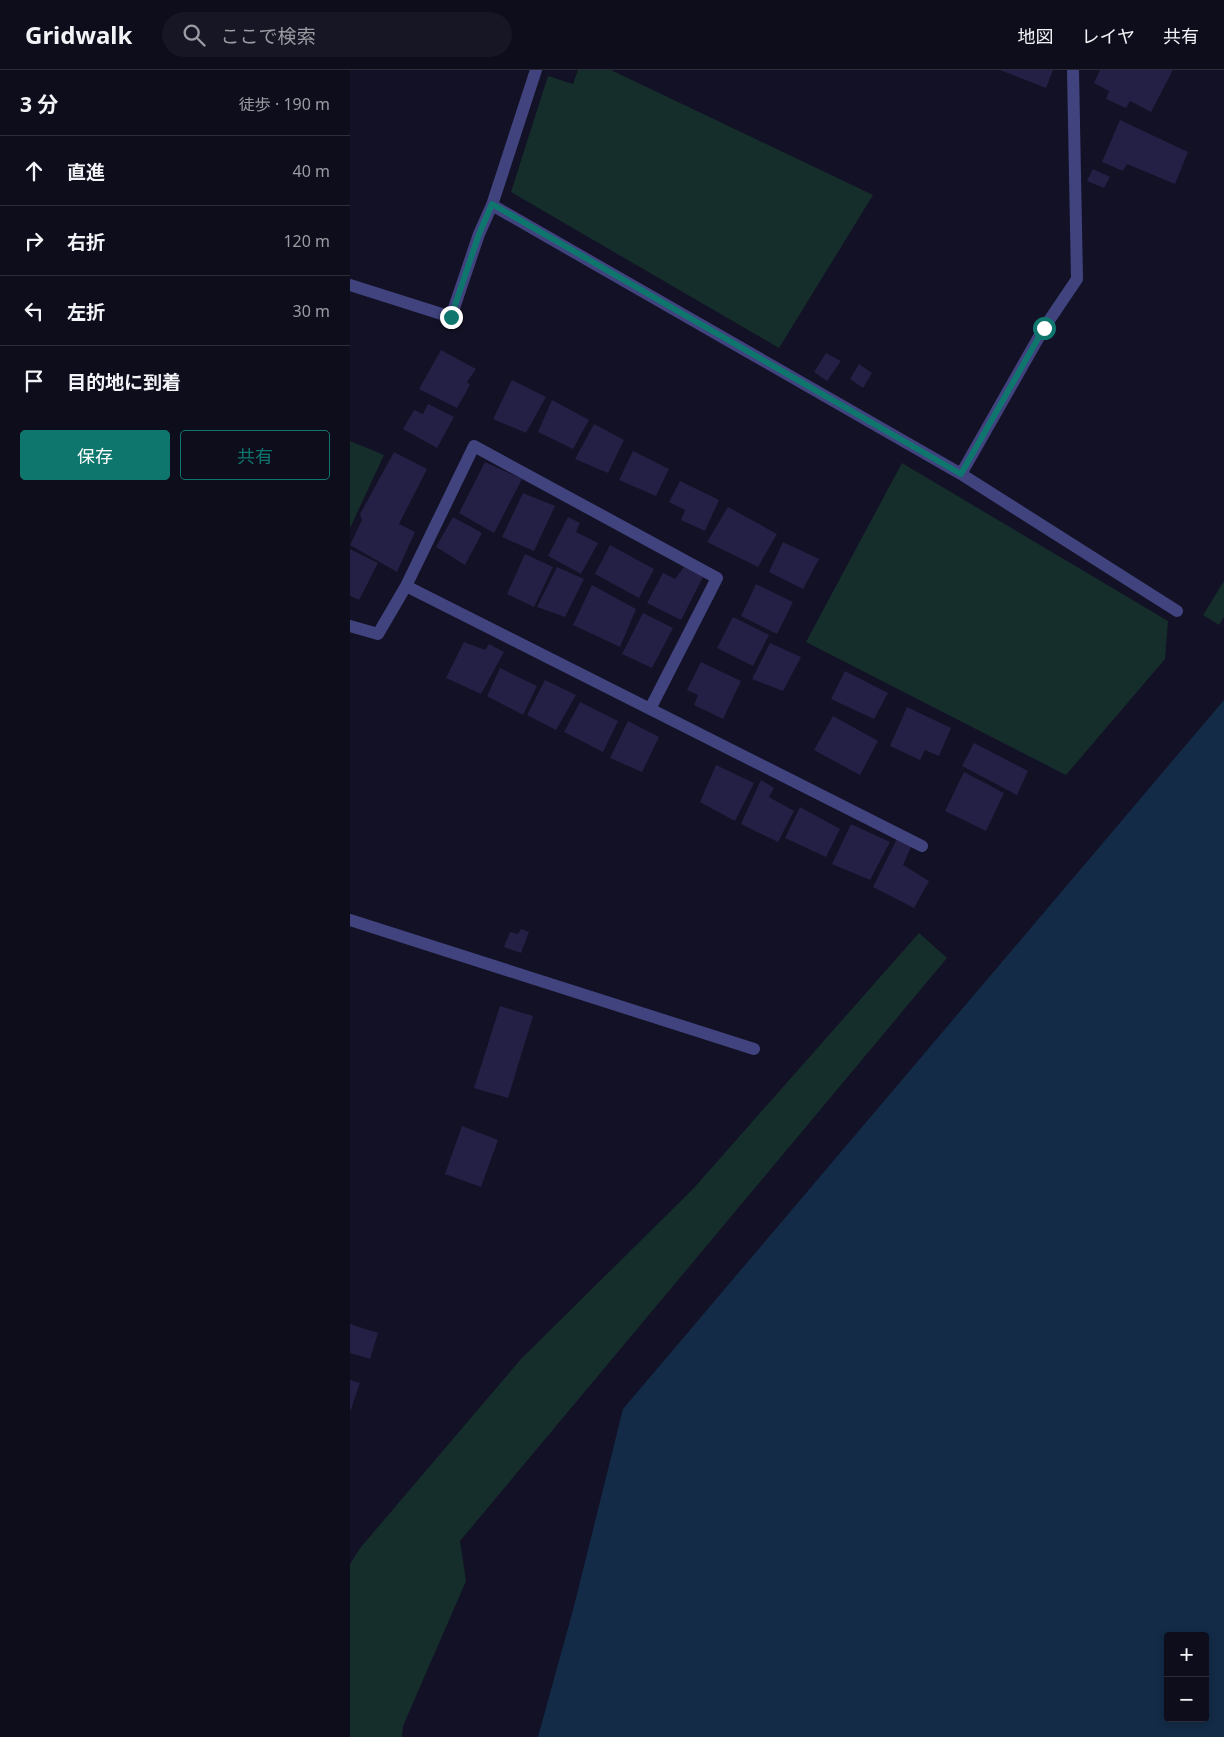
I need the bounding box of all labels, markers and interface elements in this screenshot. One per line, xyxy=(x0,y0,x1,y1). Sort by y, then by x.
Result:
search box xyxy=(162,12,512,57)
text: Gridwalk xyxy=(25,18,132,51)
icon: search xyxy=(180,21,208,49)
text: ここで検索 xyxy=(220,23,315,49)
text: 地図 xyxy=(1018,24,1054,48)
text: レイヤ xyxy=(1082,24,1135,48)
text: 共有 xyxy=(1163,24,1199,48)
text: 3 分 xyxy=(20,90,58,118)
text: 徒歩 · 190 m xyxy=(239,93,330,115)
icon: ahead xyxy=(20,157,48,185)
text: 直進 xyxy=(67,159,105,185)
text: 40 m xyxy=(293,160,330,182)
icon: right xyxy=(20,227,48,255)
text: 右折 xyxy=(67,229,105,255)
text: 120 m xyxy=(283,230,330,252)
icon: left xyxy=(20,297,48,325)
text: 左折 xyxy=(67,299,105,325)
text: 30 m xyxy=(293,300,330,322)
route end xyxy=(440,306,463,329)
route start xyxy=(1033,317,1056,340)
icon: arrive xyxy=(20,367,48,395)
text: 目的地に到着 xyxy=(67,369,181,395)
button: 保存 xyxy=(20,430,170,480)
button: 共有 xyxy=(180,430,330,480)
map controls xyxy=(1164,1632,1209,1722)
button: + xyxy=(1164,1632,1209,1677)
button: − xyxy=(1164,1677,1209,1722)

